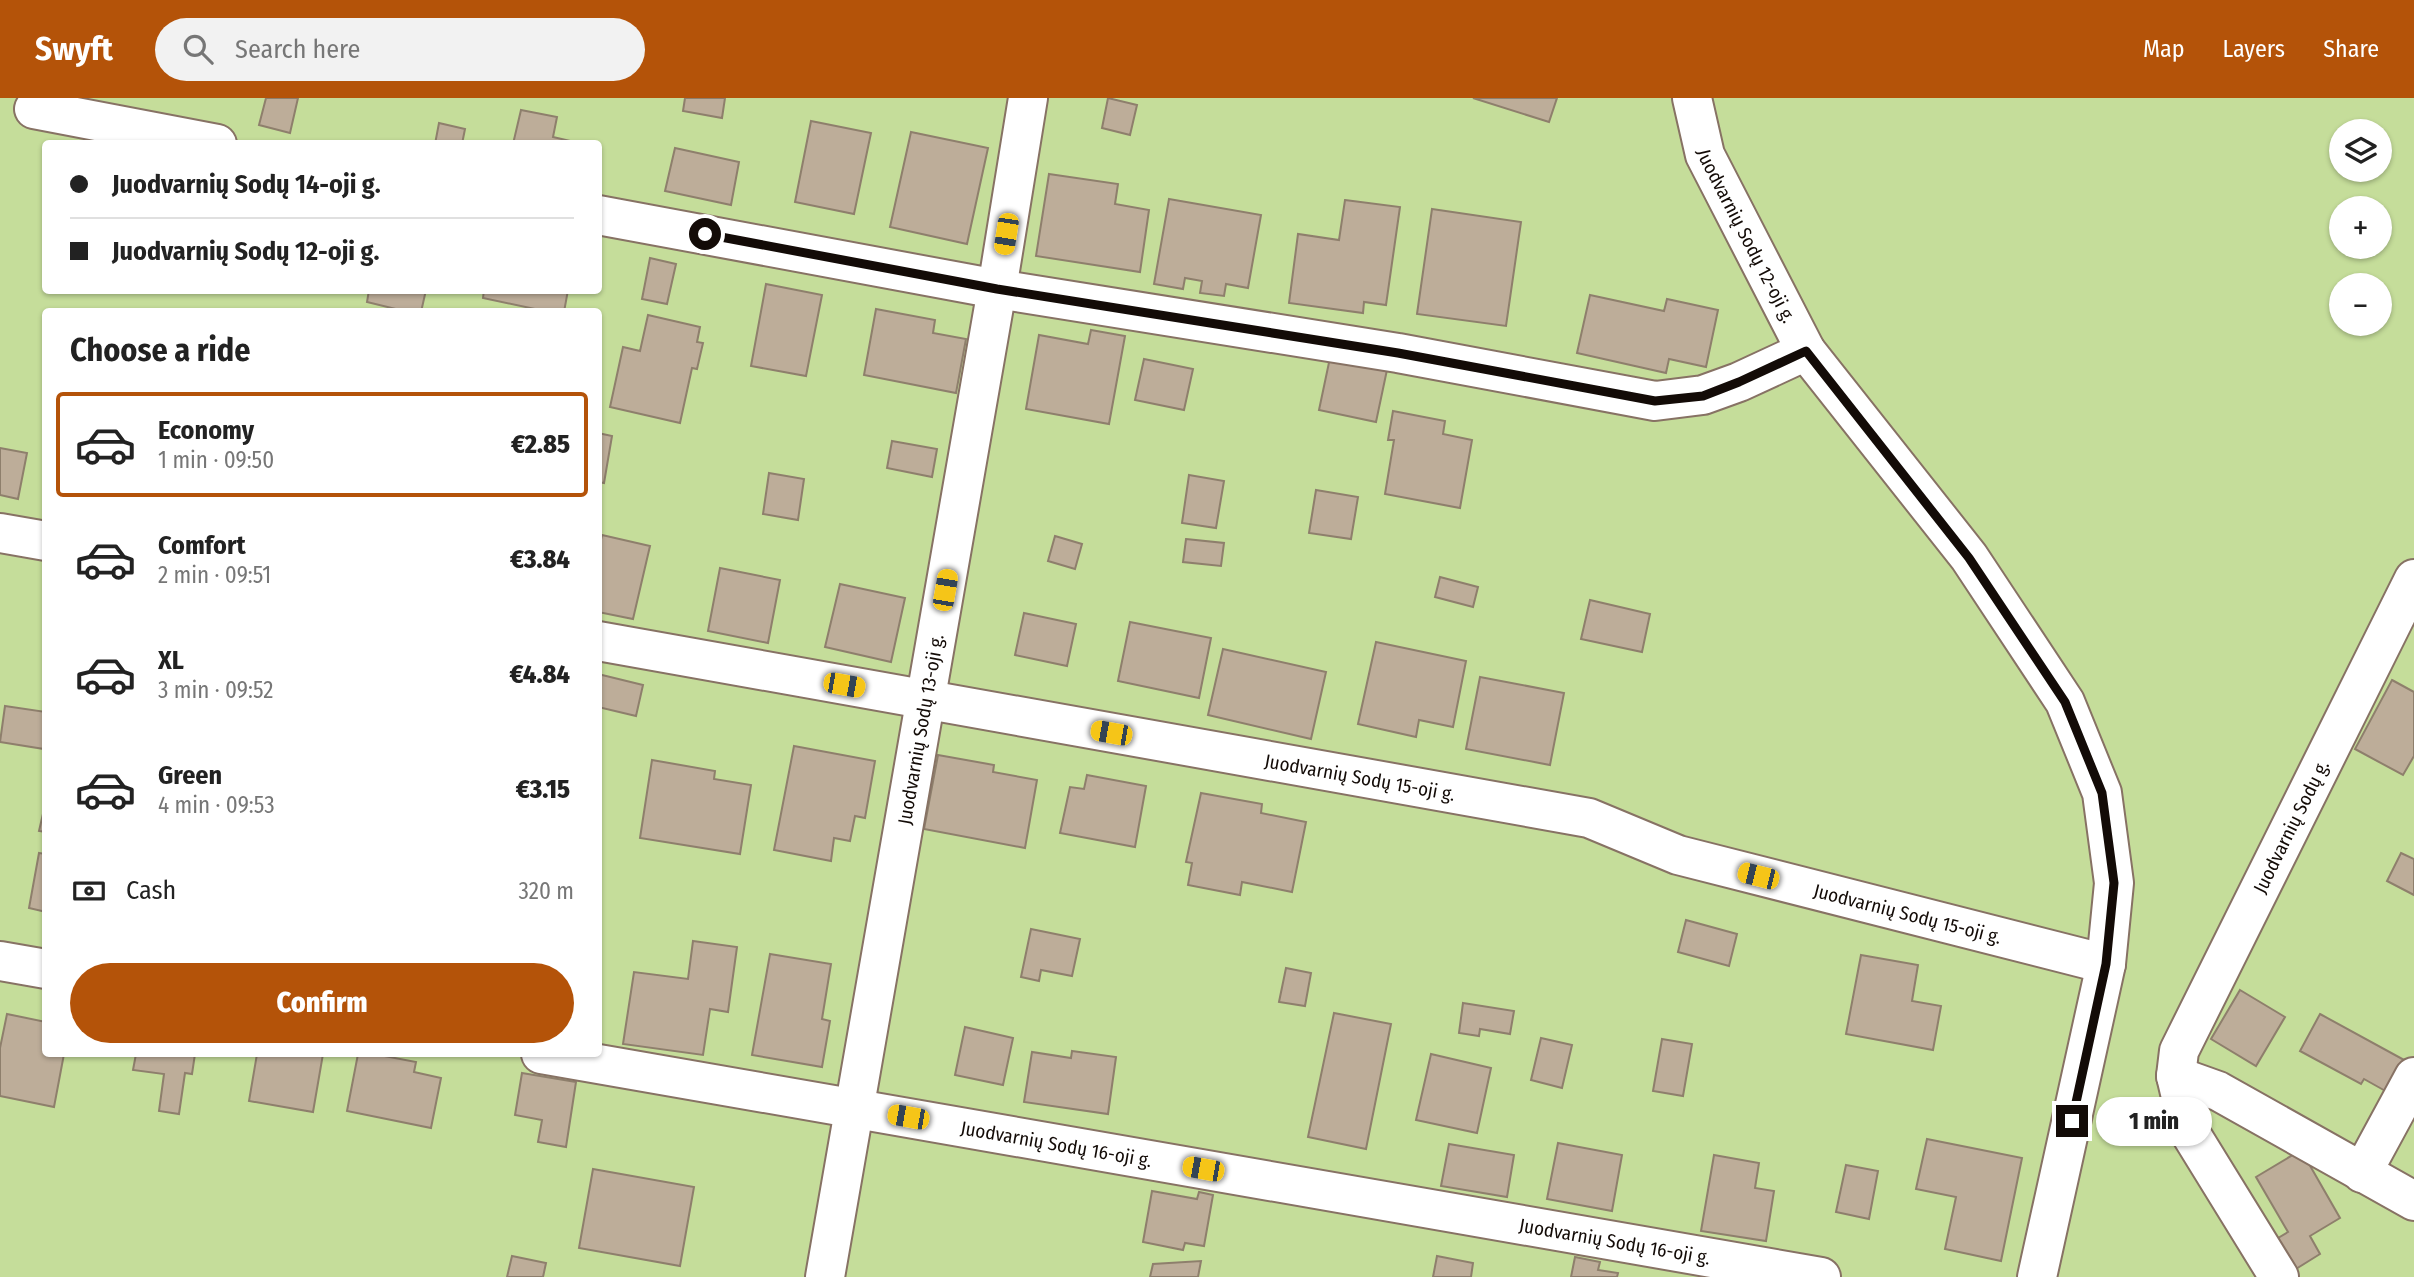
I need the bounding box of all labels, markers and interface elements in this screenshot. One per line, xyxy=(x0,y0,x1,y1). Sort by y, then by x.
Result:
search box xyxy=(155,18,645,81)
text: Swyft xyxy=(35,29,113,69)
icon: search xyxy=(179,30,217,68)
text: Search here xyxy=(235,34,360,65)
text: Map xyxy=(2143,35,2185,63)
text: Layers xyxy=(2223,35,2285,63)
text: Share xyxy=(2323,35,2379,63)
map controls xyxy=(2329,119,2392,336)
button: layers xyxy=(2329,119,2392,182)
street label: Juodvarnių Sodų 12-oji g. xyxy=(1693,147,1801,326)
text: Juodvarnių Sodų 14-oji g. xyxy=(112,169,381,200)
button: + xyxy=(2329,196,2392,259)
car xyxy=(993,212,1020,256)
route start xyxy=(689,218,721,250)
text: Juodvarnių Sodų 12-oji g. xyxy=(112,236,379,267)
button: − xyxy=(2329,273,2392,336)
text: Choose a ride xyxy=(70,331,251,369)
icon: car xyxy=(74,413,137,476)
text: Economy xyxy=(158,415,254,446)
text: €2.85 xyxy=(511,429,570,460)
text: 1 min · 09:50 xyxy=(158,446,274,474)
icon: car xyxy=(74,528,137,591)
text: Comfort xyxy=(158,530,246,561)
text: €3.84 xyxy=(510,544,570,575)
text: 2 min · 09:51 xyxy=(158,561,271,589)
car xyxy=(932,567,959,613)
street label: Juodvarnių Sodų 13-oji g. xyxy=(892,632,948,826)
icon: car xyxy=(74,643,137,706)
text: XL xyxy=(158,645,184,676)
text: €4.84 xyxy=(510,659,570,690)
car xyxy=(822,671,867,699)
text: 3 min · 09:52 xyxy=(158,676,273,704)
car xyxy=(1089,719,1134,747)
street label: Juodvarnių Sodų 15-oji g. xyxy=(1263,749,1457,805)
street label: Juodvarnių Sodų g. xyxy=(2248,756,2334,897)
icon: car xyxy=(74,758,137,821)
text: Green xyxy=(158,760,222,791)
text: €3.15 xyxy=(516,774,570,805)
text: 4 min · 09:53 xyxy=(158,791,275,819)
car xyxy=(1736,861,1781,891)
icon: cash xyxy=(70,872,108,910)
text: Cash xyxy=(126,875,176,906)
text: 320 m xyxy=(519,877,574,905)
street label: Juodvarnių Sodų 15-oji g. xyxy=(1811,879,2004,948)
button: Confirm xyxy=(70,963,574,1043)
callout: 1 min xyxy=(2096,1096,2212,1146)
car xyxy=(886,1103,931,1131)
route end xyxy=(2056,1105,2088,1137)
text: 1 min xyxy=(2129,1107,2179,1135)
street label: Juodvarnių Sodų 16-oji g. xyxy=(959,1116,1154,1172)
car xyxy=(1181,1155,1226,1183)
street label: Juodvarnių Sodų 16-oji g. xyxy=(1517,1213,1712,1269)

